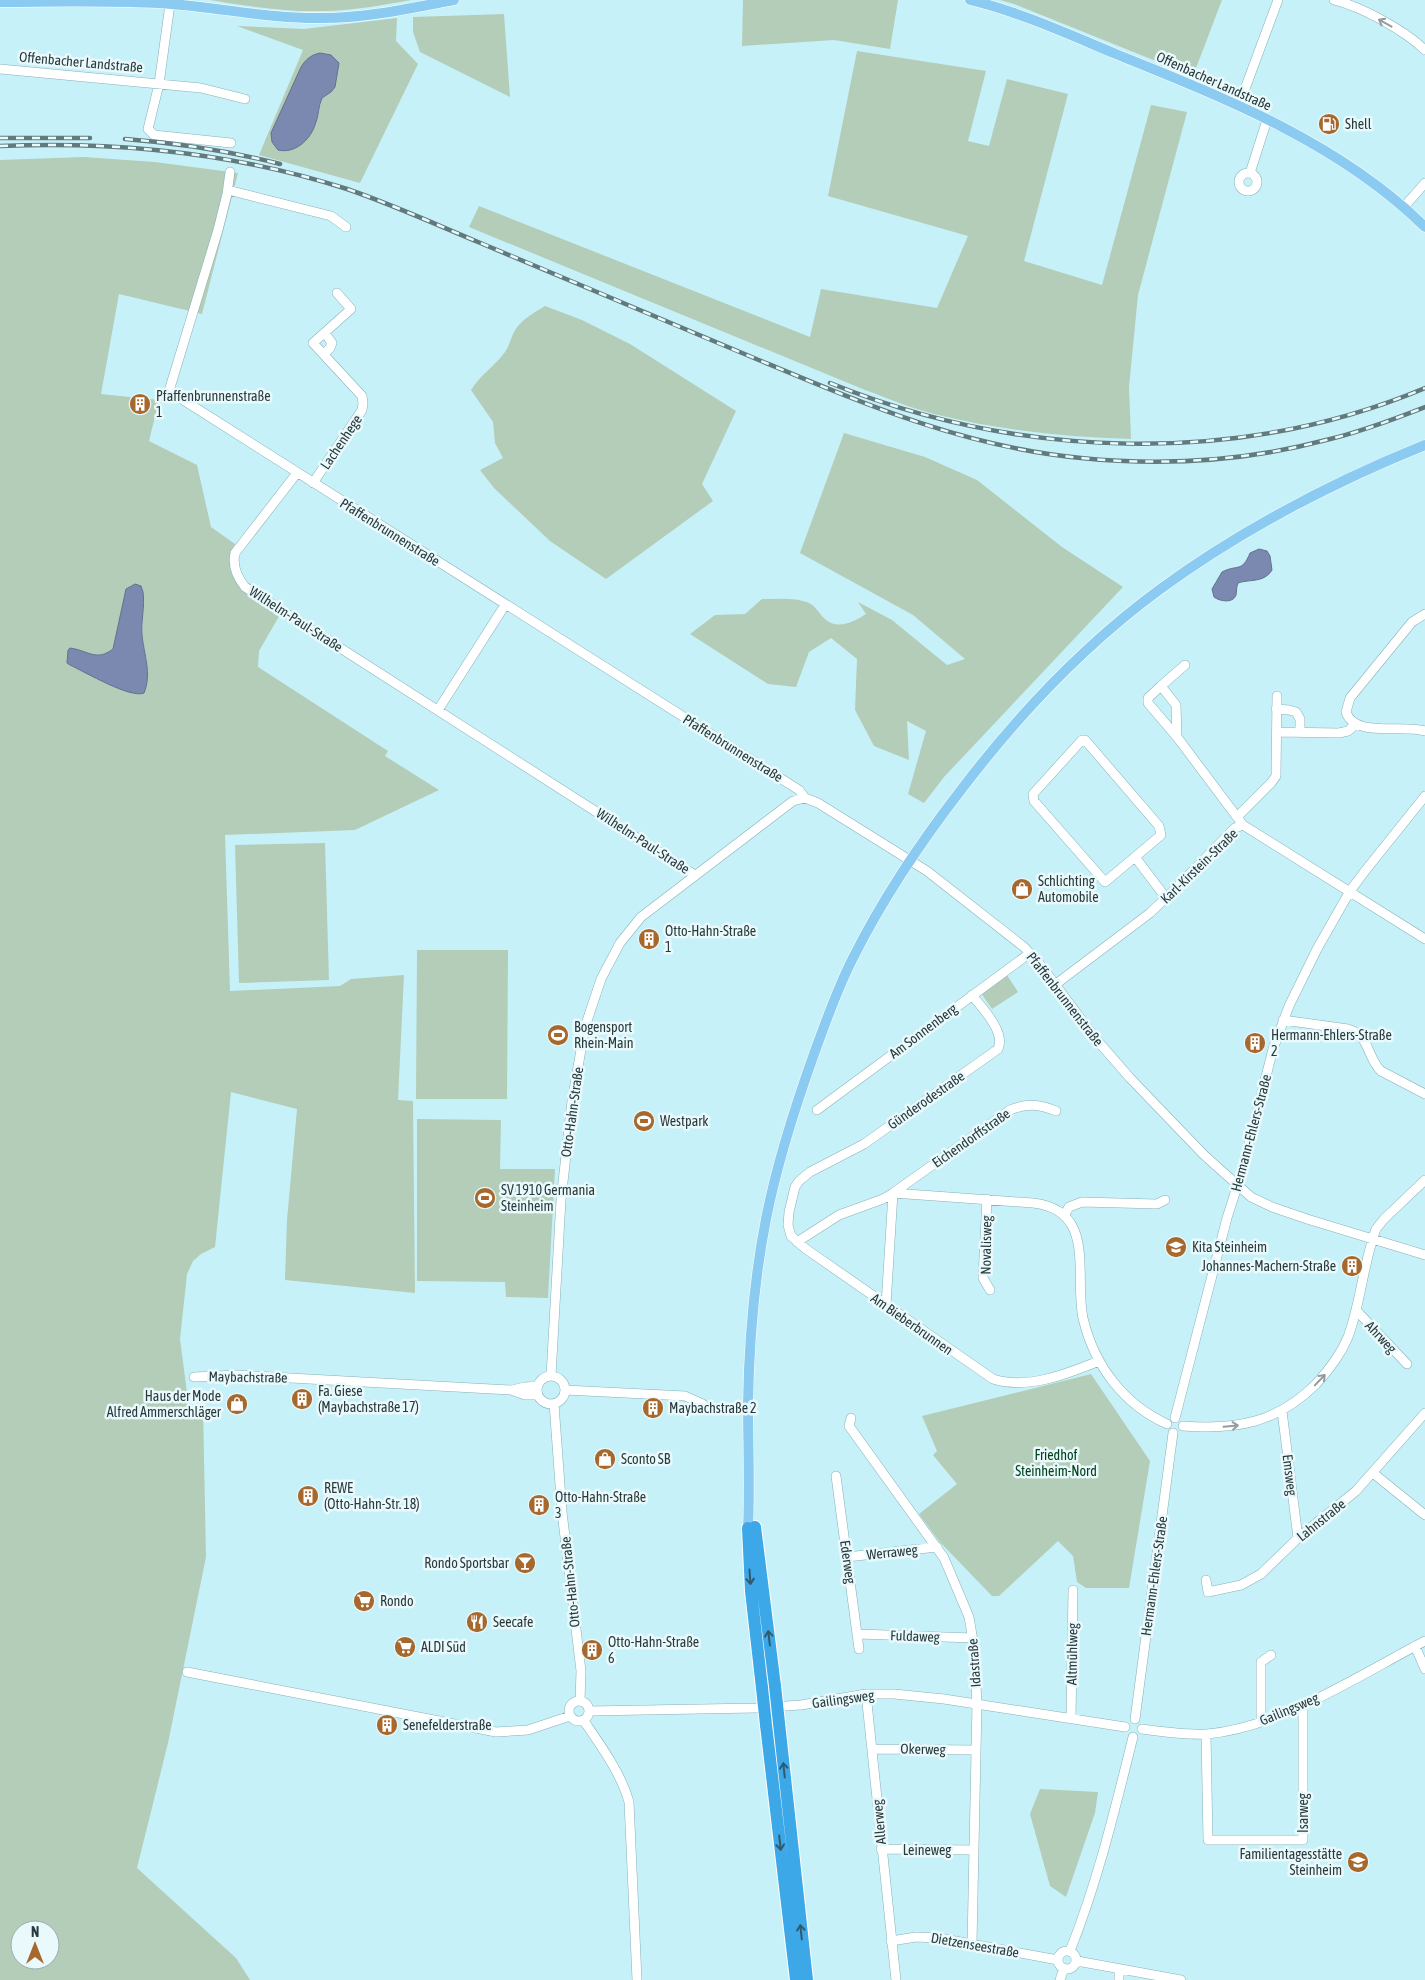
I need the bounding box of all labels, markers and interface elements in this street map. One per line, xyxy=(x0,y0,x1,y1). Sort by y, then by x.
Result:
one-way arrow xyxy=(1377,18,1392,28)
street label: Offenbacher Landstraße xyxy=(1154,48,1274,114)
street label: Offenbacher Landstraße xyxy=(19,49,143,75)
fuel station icon: Shell xyxy=(1317,112,1341,136)
place label: Shell xyxy=(1345,116,1372,132)
place label: Pfaffenbrunnenstraße 1 xyxy=(156,388,271,420)
building icon: Pfaffenbrunnenstraße 1 xyxy=(128,392,152,416)
street label: Lachenhege xyxy=(317,412,365,472)
street label: Pfaffenbrunnenstraße xyxy=(337,495,443,569)
street label: Wilhelm-Paul-Straße xyxy=(246,583,346,655)
street label: Pfaffenbrunnenstraße xyxy=(680,711,786,785)
street label: Wilhelm-Paul-Straße xyxy=(593,805,693,877)
street label: Karl-Kirstein-Straße xyxy=(1157,825,1241,907)
place label: Schlichting Automobile xyxy=(1038,873,1099,905)
shop icon: Schlichting Automobile xyxy=(1010,877,1034,901)
place label: Otto-Hahn-Straße 1 xyxy=(665,923,756,955)
building icon: Otto-Hahn-Straße 1 xyxy=(637,927,661,951)
street label: Pfaffenbrunnenstraße xyxy=(1023,949,1107,1049)
street label: Am Sonnenberg xyxy=(886,1000,960,1062)
place label: Bogensport Rhein-Main xyxy=(574,1019,634,1051)
sports icon: Bogensport Rhein-Main xyxy=(546,1023,570,1047)
place label: Hermann-Ehlers-Straße 2 xyxy=(1271,1027,1392,1059)
building icon: Hermann-Ehlers-Straße 2 xyxy=(1243,1031,1267,1055)
street label: Otto-Hahn-Straße xyxy=(558,1066,586,1158)
street label: Günderodestraße xyxy=(885,1068,967,1132)
street label: Hermann-Ehlers-Straße xyxy=(1228,1073,1274,1193)
street label: Eichendorffstraße xyxy=(929,1105,1013,1171)
sports icon: Westpark xyxy=(632,1109,656,1133)
place label: Westpark xyxy=(660,1113,709,1129)
place label: SV 1910 Germania Steinheim xyxy=(501,1182,595,1214)
sports icon: SV 1910 Germania Steinheim xyxy=(473,1186,497,1210)
street label: Novalisweg xyxy=(977,1215,995,1275)
school or university icon: Kita Steinheim xyxy=(1164,1235,1188,1259)
place label: Kita Steinheim xyxy=(1192,1239,1267,1255)
building icon: Johannes-Machern-Straße xyxy=(1340,1254,1364,1278)
place label: Johannes-Machern-Straße xyxy=(1201,1258,1336,1274)
street label: Am Bieberbrunnen xyxy=(868,1290,956,1358)
street label: Ahrweg xyxy=(1362,1318,1400,1356)
street label: Maybachstraße xyxy=(208,1368,288,1386)
one-way arrow xyxy=(1314,1374,1326,1386)
place label: Fa. Giese (Maybachstraße 17) xyxy=(318,1383,419,1415)
building icon: Fa. Giese (Maybachstraße 17) xyxy=(290,1387,314,1411)
place label: Haus der Mode Alfred Ammerschläger xyxy=(107,1388,222,1420)
shop icon: Haus der Mode Alfred Ammerschläger xyxy=(225,1392,249,1416)
building icon: Maybachstraße 2 xyxy=(641,1396,665,1420)
place label: Maybachstraße 2 xyxy=(669,1400,757,1416)
one-way arrow xyxy=(1223,1421,1239,1431)
shop icon: Sconto SB xyxy=(593,1447,617,1471)
park label: Friedhof Steinheim-Nord xyxy=(1015,1447,1097,1479)
place label: Sconto SB xyxy=(621,1451,671,1467)
street label: Emsweg xyxy=(1280,1453,1300,1497)
place label: REWE (Otto-Hahn-Str. 18) xyxy=(324,1480,420,1512)
building icon: REWE (Otto-Hahn-Str. 18) xyxy=(296,1484,320,1508)
place label: Otto-Hahn-Straße 3 xyxy=(555,1489,646,1521)
building icon: Otto-Hahn-Straße 3 xyxy=(527,1493,551,1517)
street label: Lahnstraße xyxy=(1294,1496,1348,1544)
street label: Hermann-Ehlers-Straße xyxy=(1138,1515,1170,1637)
street label: Otto-Hahn-Straße xyxy=(557,1536,583,1628)
street label: Ederweg xyxy=(837,1539,859,1585)
street label: Werraweg xyxy=(866,1541,918,1563)
bar icon: Rondo Sportsbar xyxy=(513,1551,537,1575)
place label: Rondo Sportsbar xyxy=(424,1555,510,1571)
one-way arrow xyxy=(746,1569,755,1585)
supermarket icon: Rondo xyxy=(352,1589,376,1613)
place label: Rondo xyxy=(380,1593,414,1609)
restaurant icon: Seecafe xyxy=(465,1610,489,1634)
place label: Seecafe xyxy=(493,1614,533,1630)
street label: Altmühlweg xyxy=(1063,1623,1081,1685)
street label: Fuldaweg xyxy=(890,1627,940,1645)
one-way arrow xyxy=(764,1630,774,1646)
place label: Otto-Hahn-Straße 6 xyxy=(608,1634,699,1666)
supermarket icon: ALDI Süd xyxy=(393,1635,417,1659)
building icon: Otto-Hahn-Straße 6 xyxy=(580,1638,604,1662)
street label: Idastraße xyxy=(964,1638,984,1688)
place label: ALDI Süd xyxy=(421,1639,466,1655)
street label: Gailingsweg xyxy=(811,1687,875,1711)
street label: Gailingsweg xyxy=(1257,1689,1321,1729)
building icon: Senefelderstraße xyxy=(375,1713,399,1737)
place label: Senefelderstraße xyxy=(403,1717,492,1733)
street label: Okerweg xyxy=(900,1741,946,1757)
one-way arrow xyxy=(779,1762,789,1778)
street label: Isarweg xyxy=(1295,1793,1311,1833)
street label: Allerweg xyxy=(869,1799,889,1845)
one-way arrow xyxy=(775,1835,785,1851)
street label: Leineweg xyxy=(903,1842,951,1858)
place label: Familientagesstätte Steinheim xyxy=(1239,1846,1342,1878)
school or university icon: Familientagesstätte Steinheim xyxy=(1346,1850,1370,1874)
north arrow xyxy=(10,1920,60,1970)
text: N xyxy=(31,1924,39,1940)
one-way arrow xyxy=(796,1924,806,1940)
street label: Dietzenseestraße xyxy=(930,1929,1020,1961)

